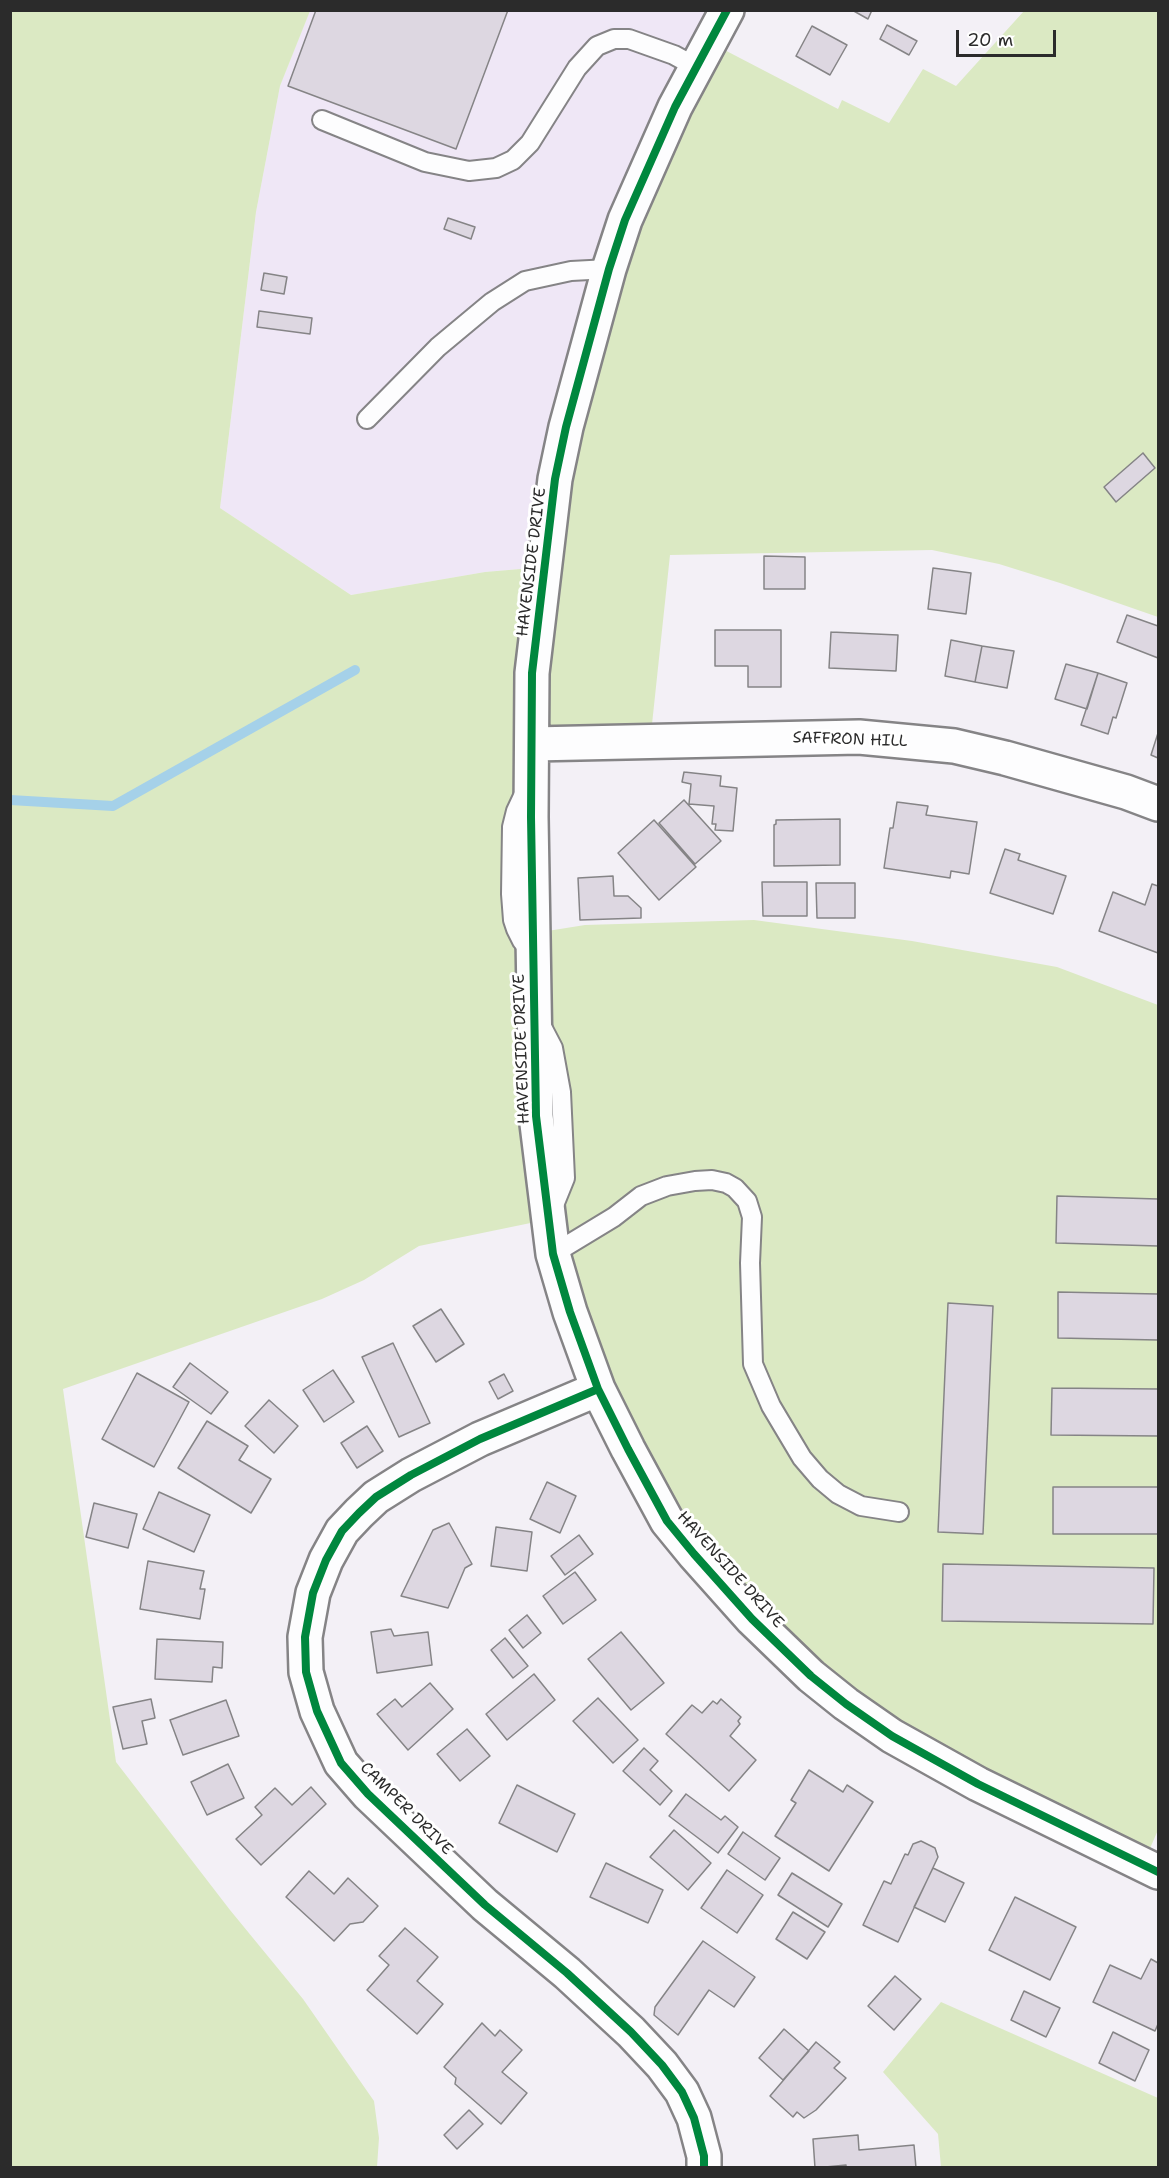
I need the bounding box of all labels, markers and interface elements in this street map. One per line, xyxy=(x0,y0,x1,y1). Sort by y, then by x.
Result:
scale bar xyxy=(959,18,1060,56)
text: 20 m xyxy=(967,28,1013,52)
street label: HAVENSIDE DRIVE xyxy=(513,486,551,638)
street label: SAFFRON HILL xyxy=(792,728,908,752)
street label: HAVENSIDE DRIVE xyxy=(510,974,534,1124)
street label: HAVENSIDE DRIVE xyxy=(673,1508,787,1632)
street label: CAMPER DRIVE xyxy=(356,1759,456,1859)

